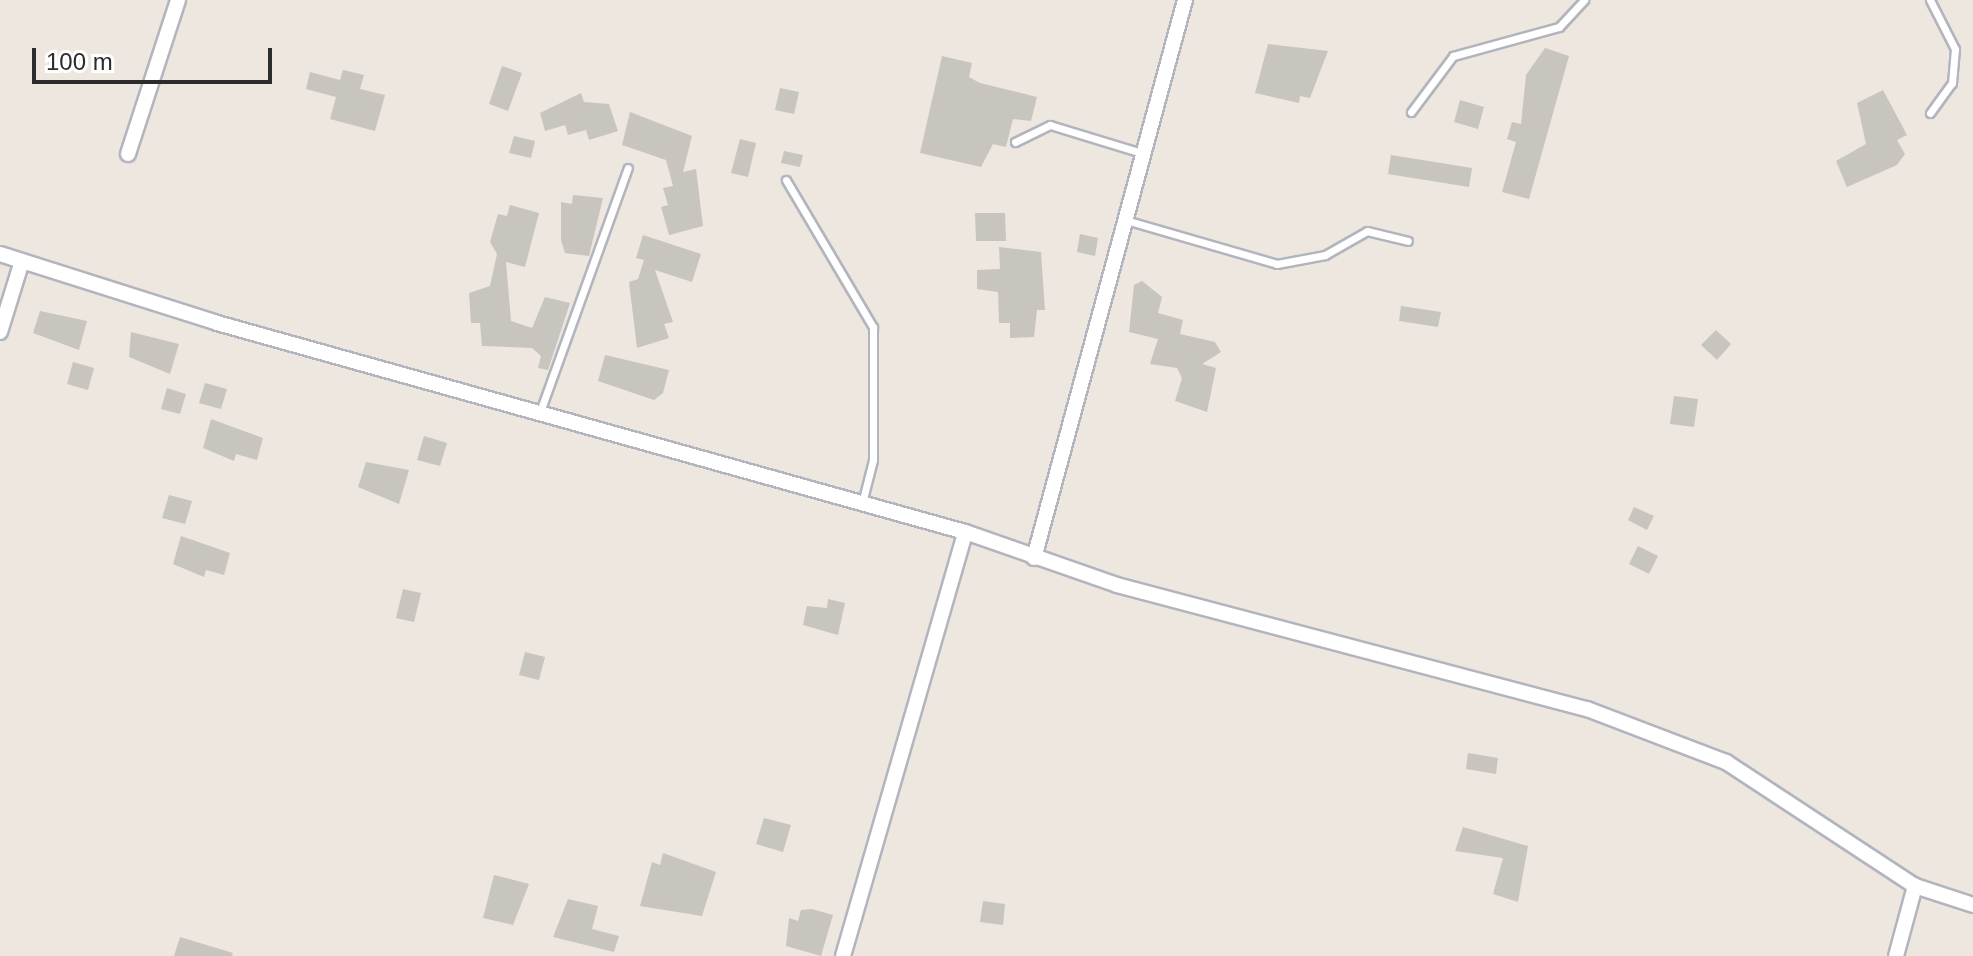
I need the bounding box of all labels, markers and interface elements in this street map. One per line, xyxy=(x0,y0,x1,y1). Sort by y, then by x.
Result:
scale bar xyxy=(36,32,276,82)
text: 100 m xyxy=(46,48,113,75)

